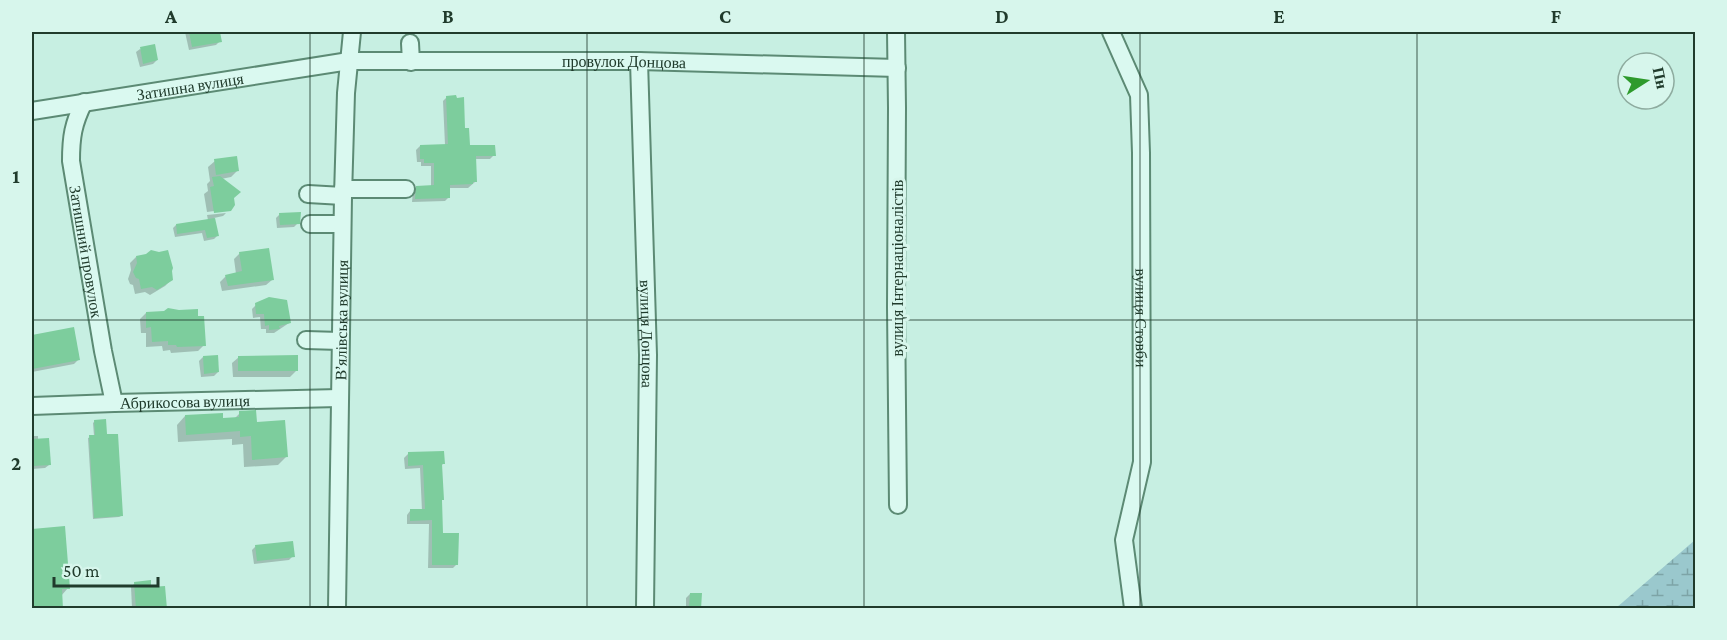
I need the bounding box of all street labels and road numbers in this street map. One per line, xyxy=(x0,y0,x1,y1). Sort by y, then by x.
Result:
street label: провулок Донцова xyxy=(562,53,686,72)
street label: Затишна вулиця xyxy=(135,70,245,103)
street label: вулиця Інтернаціоналістів xyxy=(889,179,907,356)
street label: Затишний провулок xyxy=(66,184,105,319)
street label: В’ялівська вулиця xyxy=(332,259,352,380)
street label: вулиця Стовби xyxy=(1131,268,1150,368)
street label: вулиця Донцова xyxy=(636,280,656,388)
street label: Абрикосова вулиця xyxy=(120,392,251,412)

